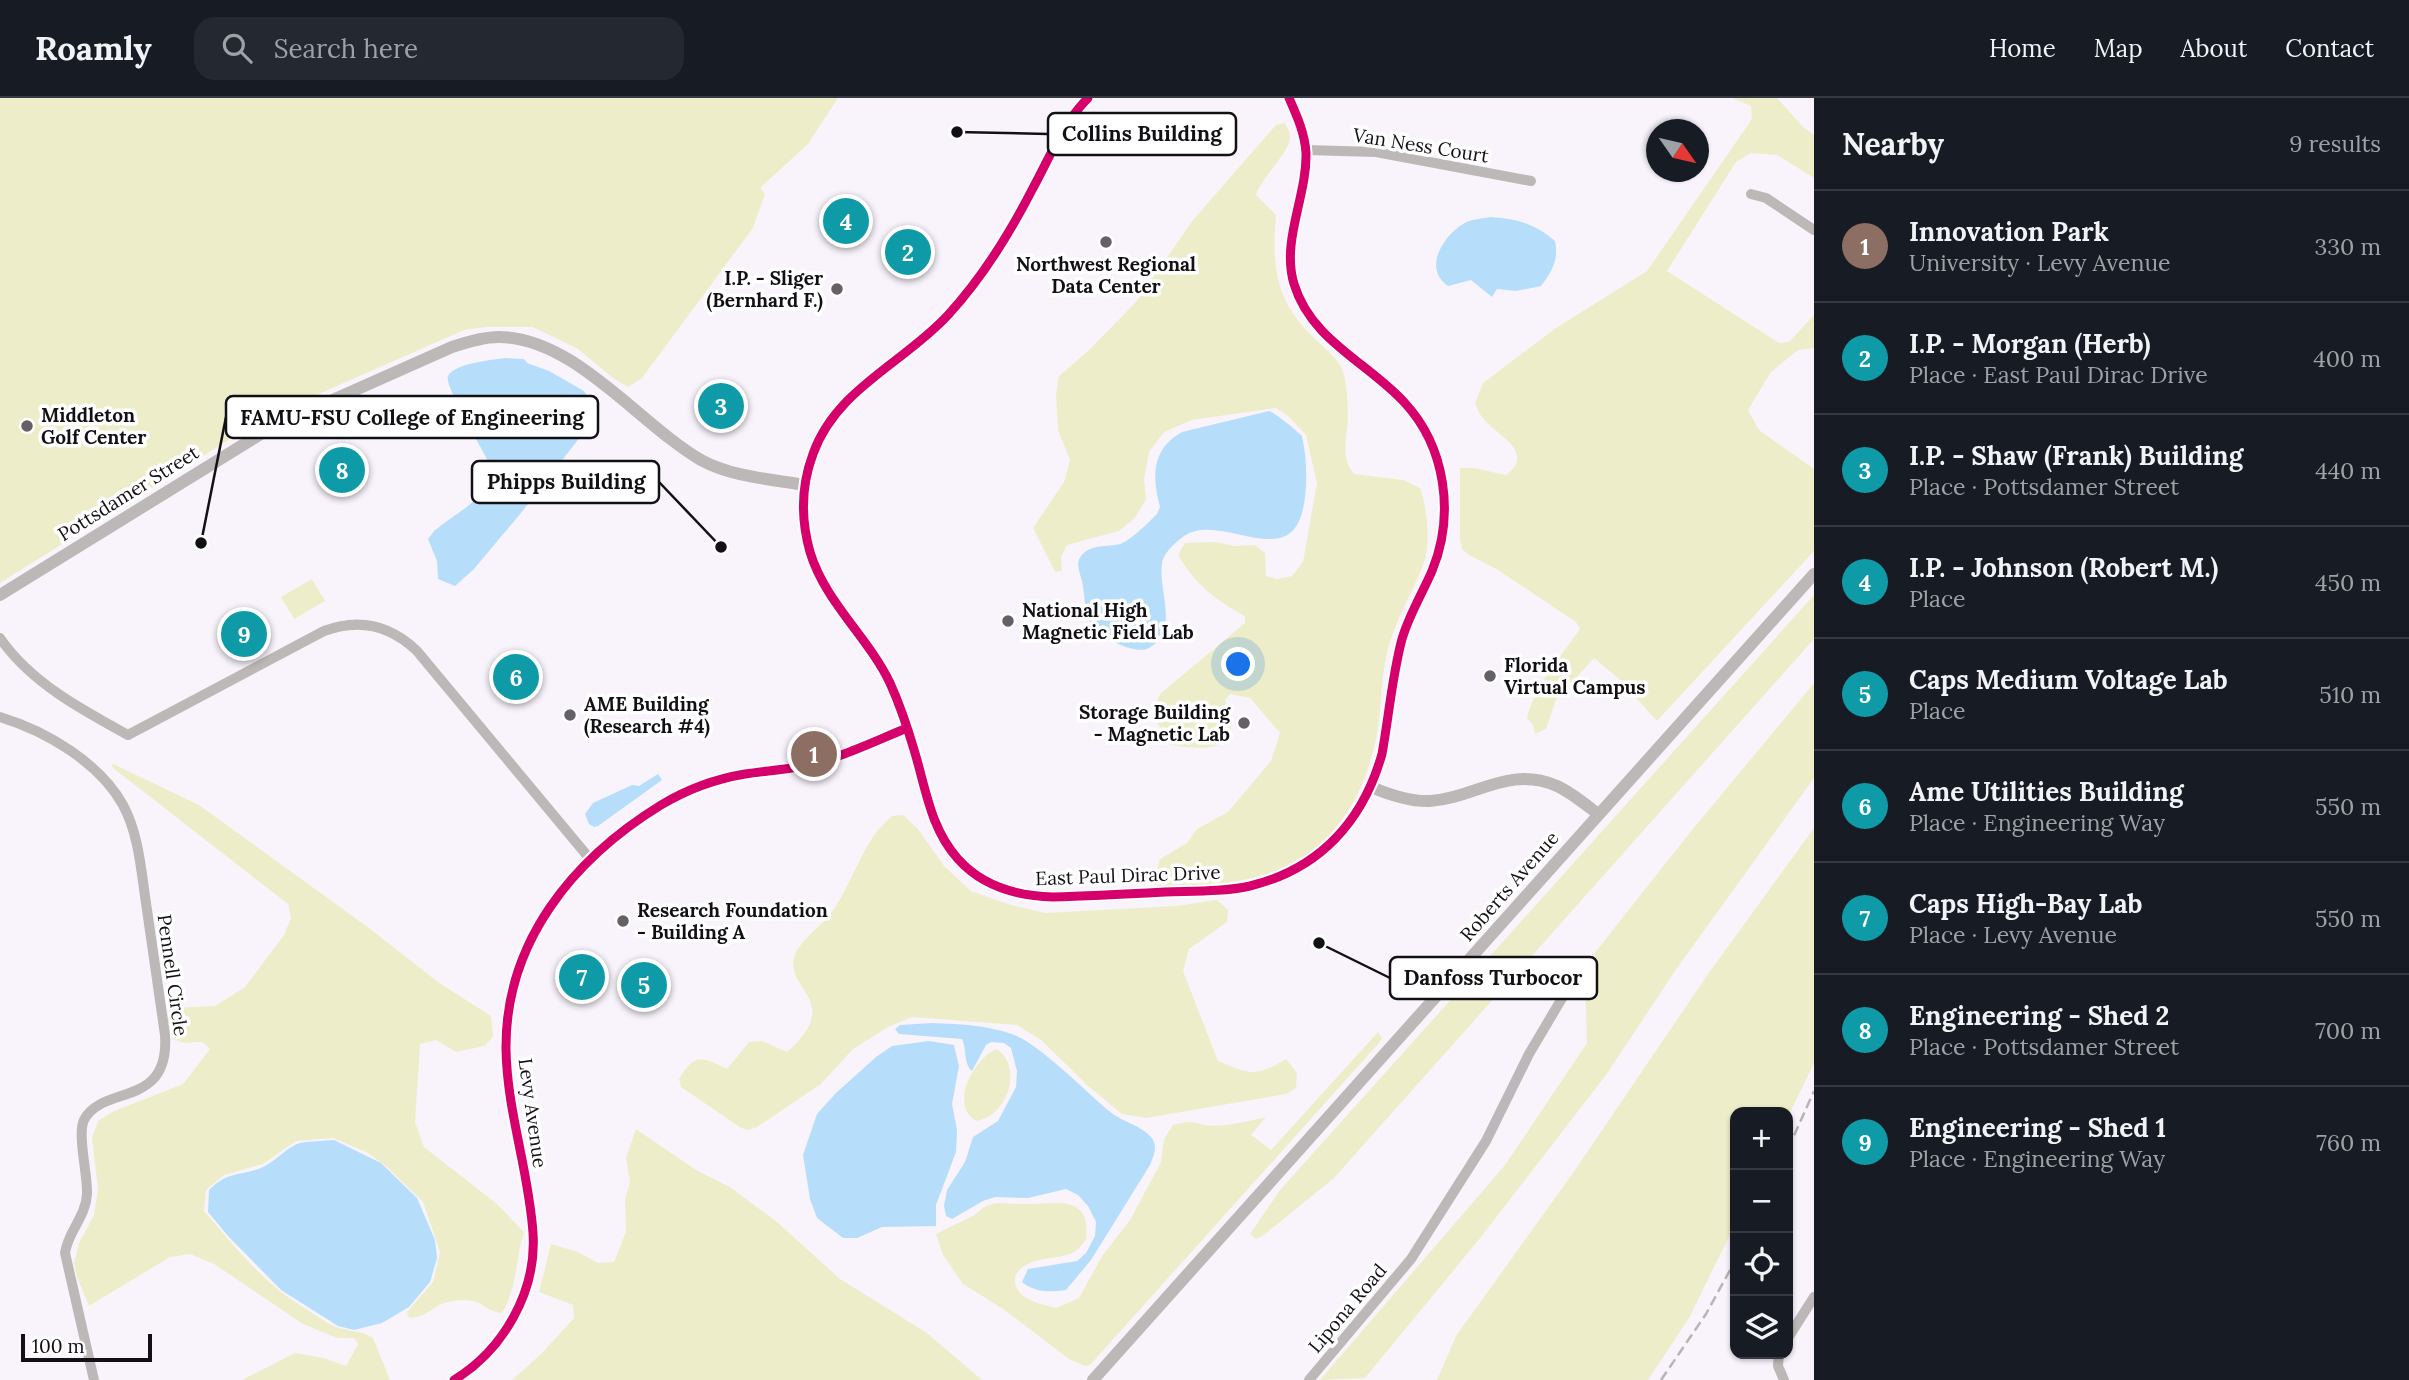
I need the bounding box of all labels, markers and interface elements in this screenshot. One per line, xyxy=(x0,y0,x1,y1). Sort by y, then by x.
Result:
search box xyxy=(194,17,684,80)
text: Roamly xyxy=(35,27,152,69)
icon: search xyxy=(218,29,256,67)
text: Search here xyxy=(274,32,418,65)
text: Home xyxy=(1989,33,2056,64)
text: Map xyxy=(2094,33,2143,64)
text: About xyxy=(2181,33,2247,64)
text: Contact xyxy=(2285,33,2374,64)
callout: Collins Building xyxy=(1048,113,1236,155)
north arrow xyxy=(1646,119,1709,182)
text: Collins Building xyxy=(1062,120,1223,147)
street label: Van Ness Court xyxy=(1351,122,1491,168)
text: Nearby xyxy=(1842,125,1944,163)
text: 9 results xyxy=(2289,129,2381,158)
pin: 4 xyxy=(823,195,869,247)
text: Innovation Park xyxy=(1909,215,2109,248)
pin: 2 xyxy=(885,226,931,278)
text: 1 xyxy=(1860,232,1870,261)
text: 330 m xyxy=(2314,232,2381,261)
marker: Northwest Regional Data Center xyxy=(1098,234,1114,250)
text: University · Levy Avenue xyxy=(1909,248,2171,277)
place label: Northwest Regional Data Center xyxy=(1016,252,1196,298)
place label: I.P. - Sliger (Bernhard F.) xyxy=(707,266,823,313)
marker: I.P. - Sliger (Bernhard F.) xyxy=(829,281,845,297)
text: I.P. - Morgan (Herb) xyxy=(1909,327,2150,360)
text: 2 xyxy=(1859,344,1871,373)
text: 400 m xyxy=(2313,344,2381,373)
text: Place · East Paul Dirac Drive xyxy=(1909,360,2208,389)
pin: 3 xyxy=(698,380,744,432)
callout: FAMU-FSU College of Engineering xyxy=(226,396,598,438)
place label: Middleton Golf Center xyxy=(41,403,146,449)
text: FAMU-FSU College of Engineering xyxy=(240,404,585,431)
marker: Middleton Golf Center xyxy=(19,418,35,434)
text: I.P. - Shaw (Frank) Building xyxy=(1909,439,2243,472)
street label: Pottsdamer Street xyxy=(53,440,203,546)
pin: 8 xyxy=(319,444,365,496)
text: 3 xyxy=(1859,456,1871,485)
text: 440 m xyxy=(2315,456,2381,485)
callout: Phipps Building xyxy=(472,461,659,503)
text: Phipps Building xyxy=(487,468,647,495)
text: Place · Pottsdamer Street xyxy=(1909,472,2179,501)
text: I.P. - Johnson (Robert M.) xyxy=(1909,551,2218,584)
text: 4 xyxy=(1859,568,1871,597)
text: 450 m xyxy=(2315,568,2381,597)
text: Place xyxy=(1909,584,1966,613)
place label: National High Magnetic Field Lab xyxy=(1022,598,1194,644)
pin: 9 xyxy=(221,608,267,660)
marker: National High Magnetic Field Lab xyxy=(1000,613,1016,629)
your location xyxy=(1221,647,1255,681)
pin: 6 xyxy=(493,651,539,703)
place label: Florida Virtual Campus xyxy=(1504,653,1646,699)
text: Caps Medium Voltage Lab xyxy=(1909,663,2228,696)
marker: Florida Virtual Campus xyxy=(1482,668,1498,684)
text: 5 xyxy=(1859,680,1871,709)
text: 510 m xyxy=(2319,680,2381,709)
place label: AME Building (Research #4) xyxy=(584,692,710,739)
text: Place xyxy=(1909,696,1966,725)
place label: Storage Building - Magnetic Lab xyxy=(1079,700,1231,746)
marker: AME Building (Research #4) xyxy=(562,707,578,723)
marker: Storage Building - Magnetic Lab xyxy=(1236,715,1252,731)
pin: 1 xyxy=(791,728,837,780)
text: Ame Utilities Building xyxy=(1909,775,2183,808)
text: 6 xyxy=(1858,792,1872,821)
text: 550 m xyxy=(2315,792,2381,821)
text: Place · Engineering Way xyxy=(1909,808,2165,837)
street label: Roberts Avenue xyxy=(1455,826,1563,946)
street label: East Paul Dirac Drive xyxy=(1035,860,1221,890)
text: Caps High-Bay Lab xyxy=(1909,887,2143,920)
place label: Research Foundation - Building A xyxy=(637,898,828,944)
text: 7 xyxy=(1860,904,1870,933)
text: 550 m xyxy=(2315,904,2381,933)
street label: Pennell Circle xyxy=(153,913,193,1037)
marker: Research Foundation - Building A xyxy=(615,913,631,929)
text: Place · Levy Avenue xyxy=(1909,920,2117,949)
pin: 7 xyxy=(559,951,605,1003)
callout: Danfoss Turbocor xyxy=(1390,957,1597,999)
pin: 5 xyxy=(621,959,667,1011)
text: Danfoss Turbocor xyxy=(1404,964,1582,991)
text: Engineering - Shed 2 xyxy=(1909,999,2169,1032)
text: 8 xyxy=(1858,1016,1872,1045)
text: 700 m xyxy=(2315,1016,2381,1045)
text: Place · Pottsdamer Street xyxy=(1909,1032,2179,1061)
street label: Levy Avenue xyxy=(513,1057,553,1169)
map controls xyxy=(1730,1107,1793,1359)
button: + xyxy=(1730,1107,1793,1170)
text: Engineering - Shed 1 xyxy=(1909,1111,2166,1144)
text: 9 xyxy=(1858,1128,1872,1157)
text: 760 m xyxy=(2316,1128,2381,1157)
text: Place · Engineering Way xyxy=(1909,1144,2165,1173)
button: − xyxy=(1730,1170,1793,1233)
button: locate xyxy=(1730,1233,1793,1296)
street label: Lipona Road xyxy=(1303,1258,1391,1358)
button: layers xyxy=(1730,1296,1793,1359)
scale bar xyxy=(21,1331,152,1363)
text: 100 m xyxy=(32,1334,85,1358)

